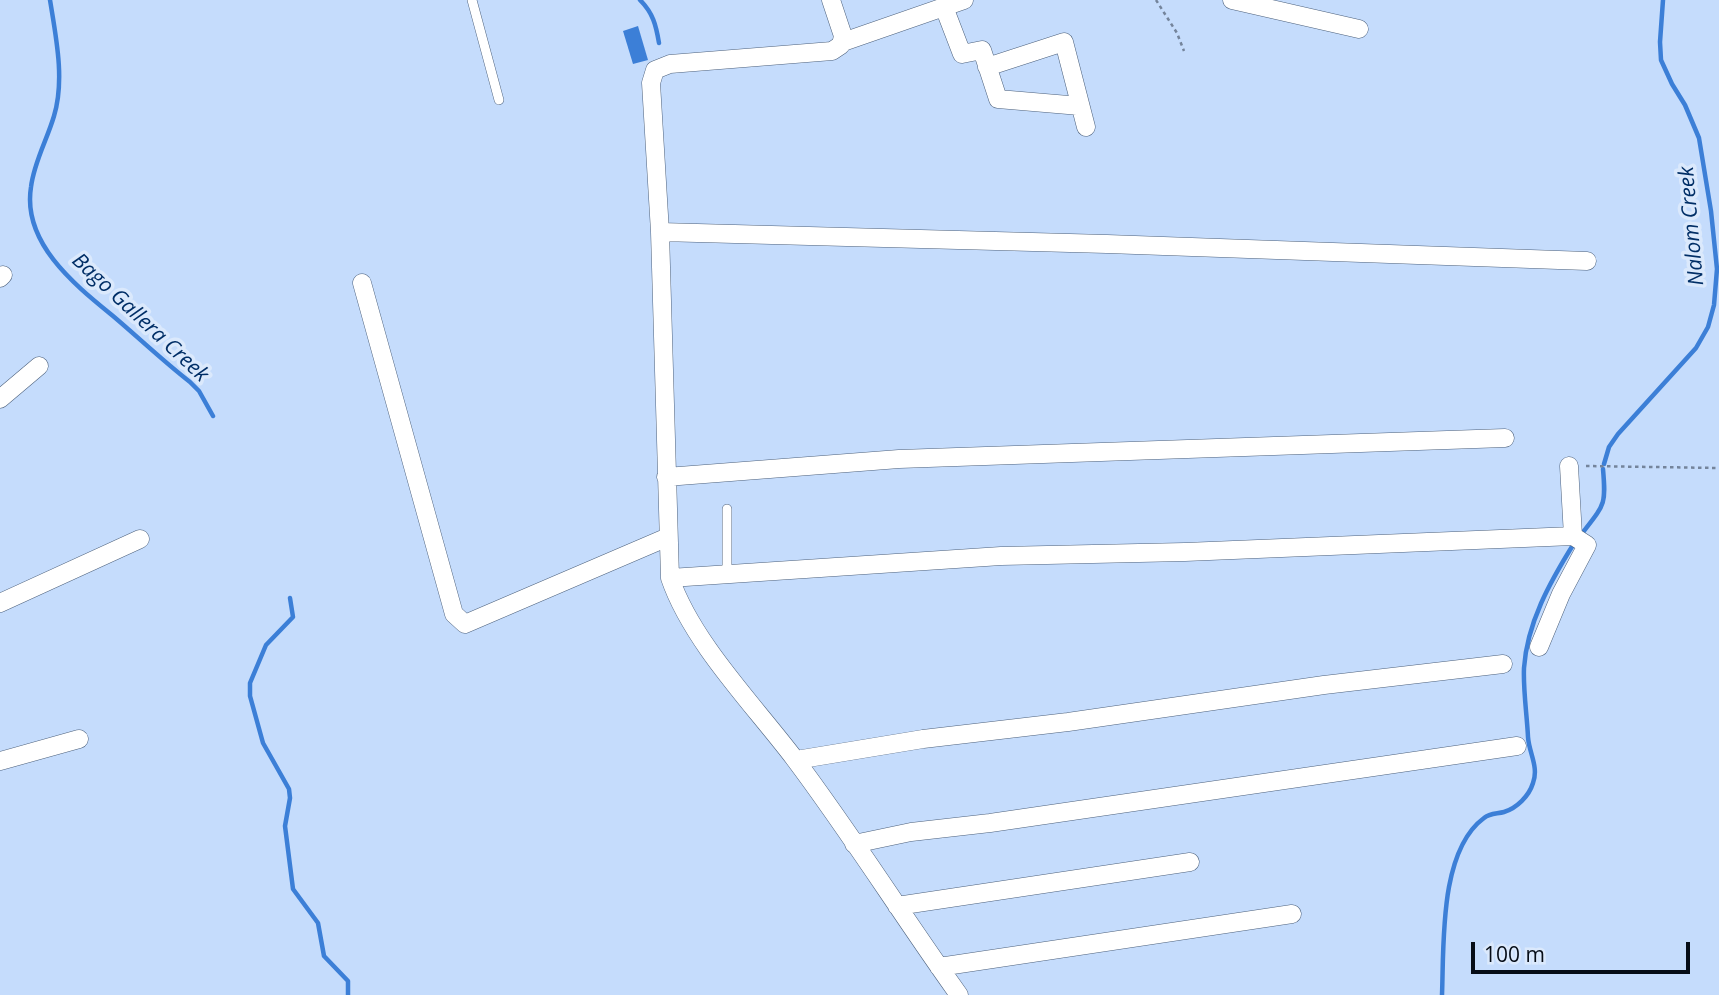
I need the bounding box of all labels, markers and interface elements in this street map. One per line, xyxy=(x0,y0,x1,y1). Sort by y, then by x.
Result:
water label: Nalom Creek xyxy=(1674,165,1710,287)
water label: Bago Gallera Creek xyxy=(67,248,213,388)
scale bar xyxy=(1474,928,1693,972)
text: 100 m xyxy=(1484,940,1545,968)

